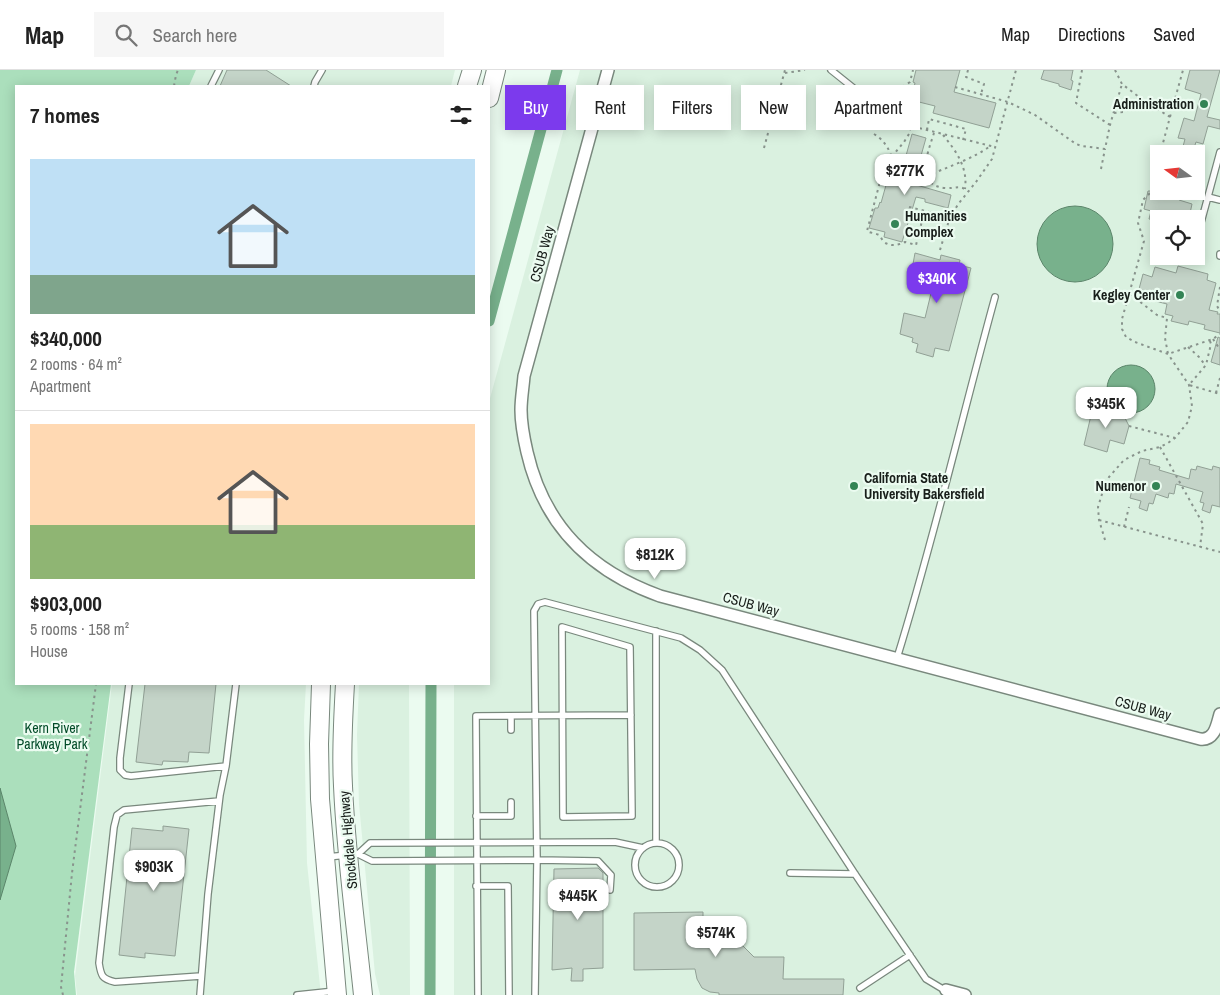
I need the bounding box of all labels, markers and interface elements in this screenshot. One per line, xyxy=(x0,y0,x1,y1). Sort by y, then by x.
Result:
search box xyxy=(94,12,444,57)
text: Map xyxy=(25,19,64,51)
icon: search xyxy=(112,21,140,49)
text: Search here xyxy=(152,22,237,48)
text: Map xyxy=(1001,22,1030,47)
text: Directions xyxy=(1058,22,1125,47)
text: Saved xyxy=(1153,22,1195,47)
chip: Buy xyxy=(505,85,566,130)
chip: Rent xyxy=(576,85,644,130)
chip: Filters xyxy=(654,85,731,130)
chip: New xyxy=(741,85,806,130)
chip: Apartment xyxy=(816,85,920,130)
place label: Administration xyxy=(1113,95,1194,113)
marker: Administration xyxy=(1198,98,1210,110)
text: 7 homes xyxy=(30,101,100,130)
icon: filters xyxy=(447,101,475,129)
north arrow xyxy=(1150,145,1205,200)
map controls xyxy=(1150,145,1205,265)
pin: $277K xyxy=(870,154,940,196)
text: $277K xyxy=(886,159,924,181)
icon: home xyxy=(208,191,298,281)
place label: Humanities Complex xyxy=(905,207,967,241)
button: locate xyxy=(1150,210,1205,265)
marker: Humanities Complex xyxy=(889,218,901,230)
street label: CSUB Way xyxy=(526,224,558,284)
pin: $340K xyxy=(902,262,972,304)
text: $340K xyxy=(918,267,956,289)
place label: Kegley Center xyxy=(1093,286,1171,304)
marker: Kegley Center xyxy=(1174,289,1186,301)
text: $340,000 xyxy=(30,324,102,353)
text: 2 rooms · 64 m² xyxy=(30,353,122,375)
text: Apartment xyxy=(30,375,91,397)
pin: $345K xyxy=(1071,386,1141,429)
text: $345K xyxy=(1087,392,1125,414)
icon: home xyxy=(208,457,298,547)
place label: California State University Bakersfield xyxy=(864,469,985,503)
place label: Numenor xyxy=(1096,477,1147,495)
marker: California State University Bakersfield xyxy=(848,480,860,492)
marker: Numenor xyxy=(1150,480,1162,492)
pin: $812K xyxy=(620,538,690,580)
text: $812K xyxy=(636,543,674,565)
street label: CSUB Way xyxy=(721,588,781,620)
text: $903,000 xyxy=(30,589,102,618)
text: 5 rooms · 158 m² xyxy=(30,618,129,640)
text: House xyxy=(30,640,68,662)
street label: CSUB Way xyxy=(1113,692,1173,724)
park label: Kern River Parkway Park xyxy=(17,719,88,753)
street label: Stockdale Highway xyxy=(335,790,361,890)
pin: $903K xyxy=(119,850,189,892)
text: $903K xyxy=(135,855,173,877)
pin: $445K xyxy=(543,878,613,921)
text: $445K xyxy=(559,884,597,906)
pin: $574K xyxy=(681,916,751,958)
text: $574K xyxy=(697,921,735,943)

